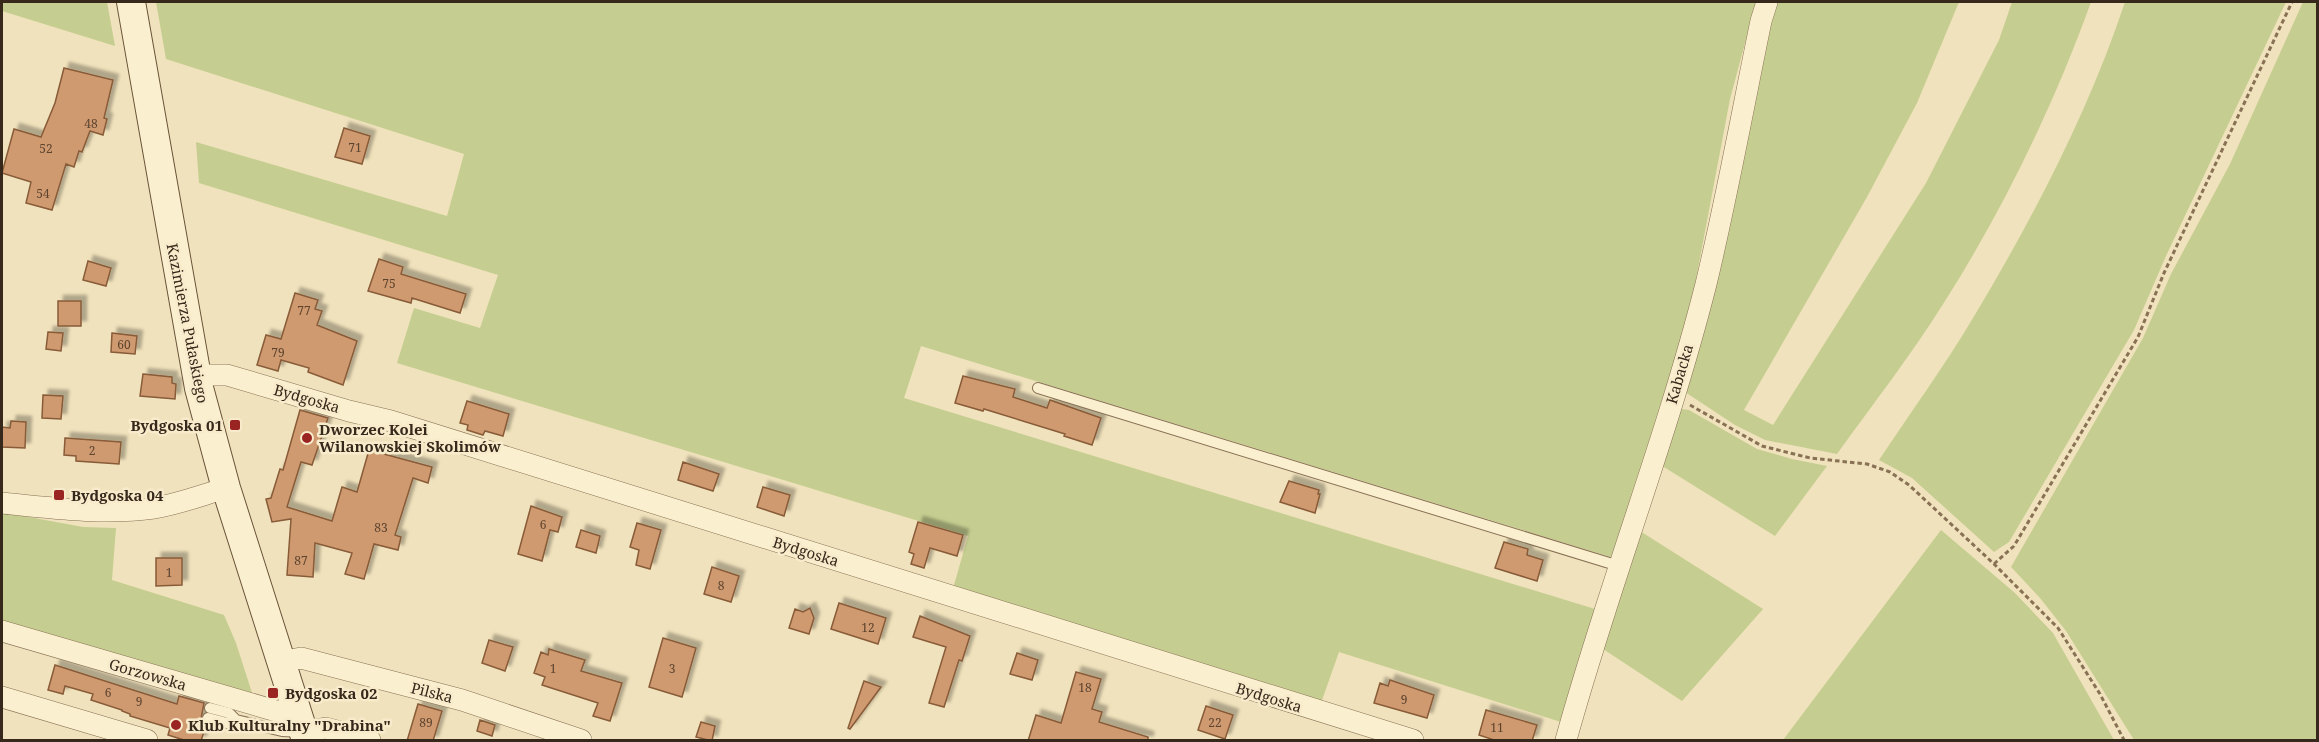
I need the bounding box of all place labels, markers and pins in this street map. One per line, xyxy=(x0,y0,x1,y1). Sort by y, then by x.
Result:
place label: Bydgoska 01 xyxy=(131,415,223,435)
marker: Bydgoska 01 xyxy=(228,418,242,432)
place label: Dworzec Kolei Wilanowskiej Skolimów xyxy=(319,419,501,456)
marker: Dworzec Kolei Wilanowskiej Skolimów xyxy=(300,431,314,445)
place label: Bydgoska 04 xyxy=(71,485,164,505)
marker: Bydgoska 04 xyxy=(52,488,66,502)
place label: Bydgoska 02 xyxy=(285,683,377,703)
marker: Bydgoska 02 xyxy=(266,686,280,700)
place label: Klub Kulturalny "Drabina" xyxy=(188,715,391,735)
marker: Klub Kulturalny "Drabina" xyxy=(169,718,183,732)

